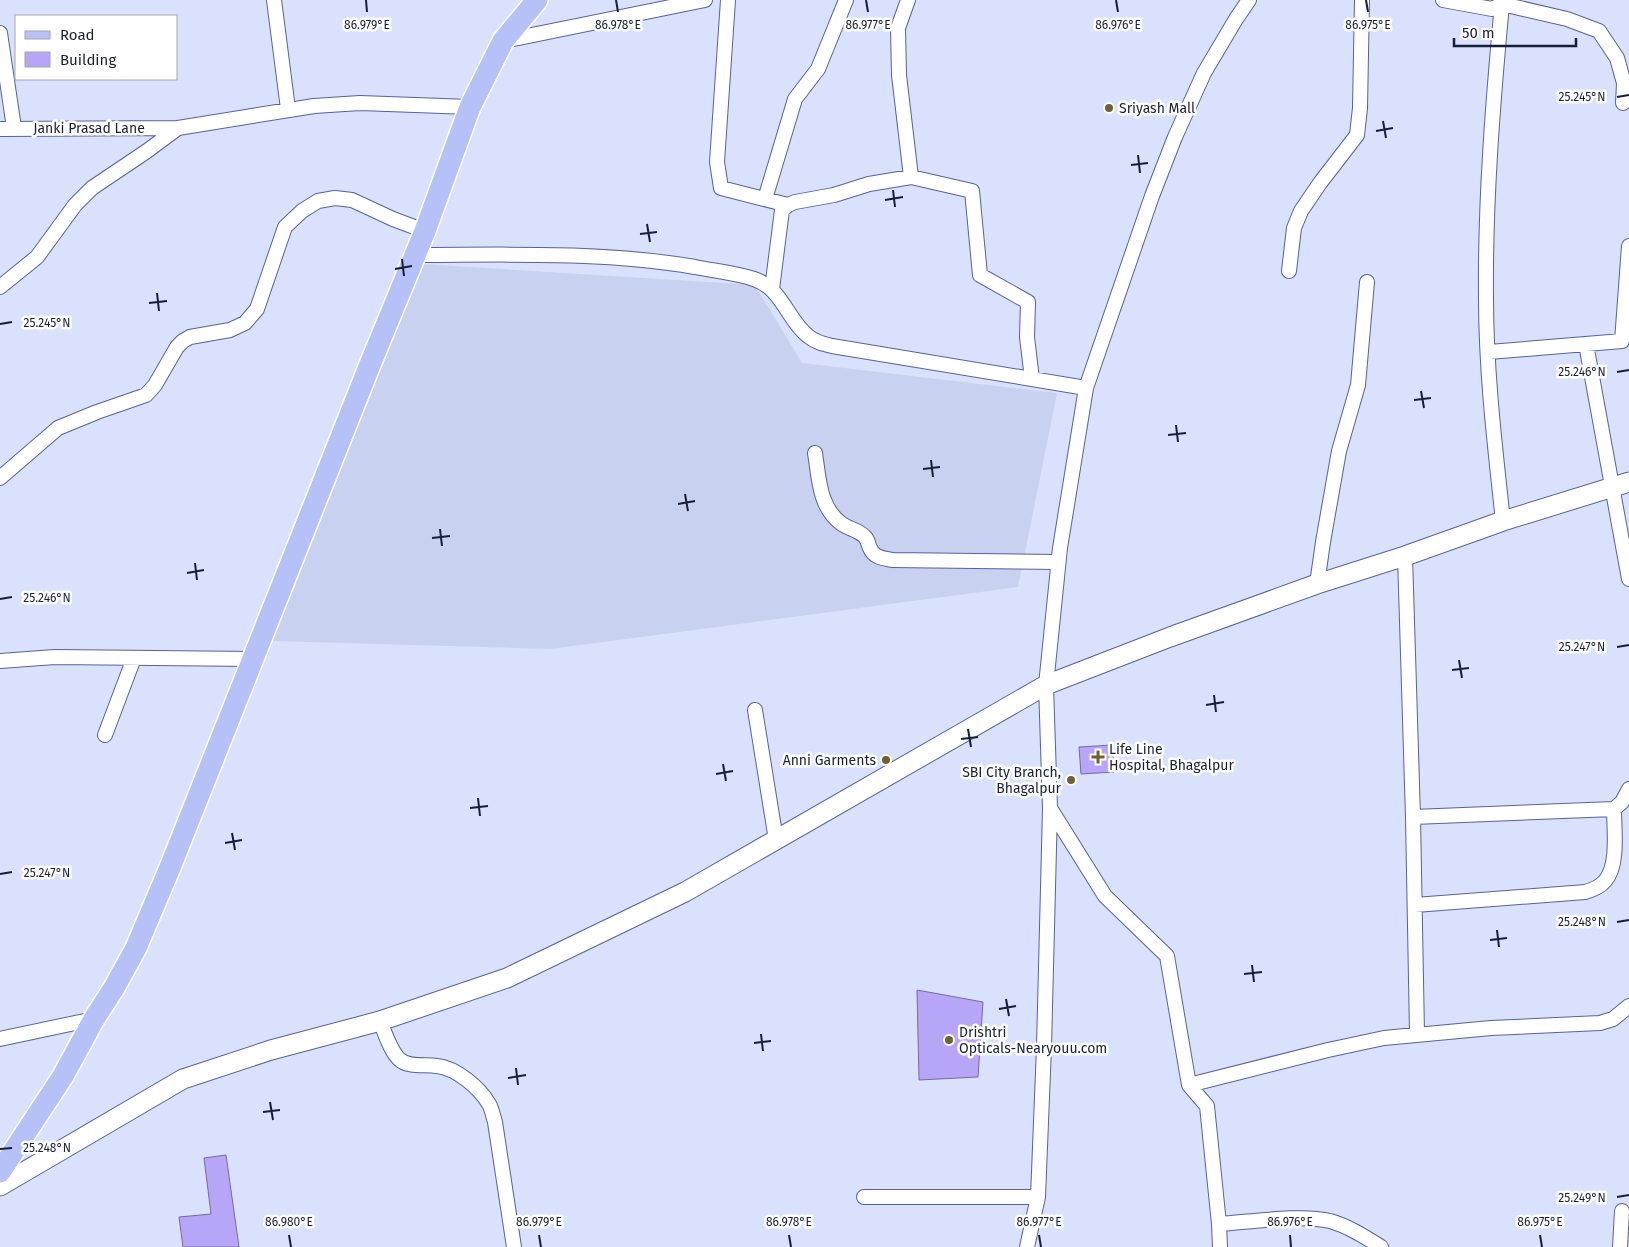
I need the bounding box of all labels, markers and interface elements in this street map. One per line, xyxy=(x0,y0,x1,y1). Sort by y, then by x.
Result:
legend xyxy=(15,15,178,80)
scale bar xyxy=(1454,15,1576,47)
text: 86.979°E xyxy=(344,18,390,32)
text: 86.978°E xyxy=(595,18,641,32)
text: 86.977°E xyxy=(845,18,891,32)
text: 86.976°E xyxy=(1095,18,1141,32)
text: 86.975°E xyxy=(1345,18,1391,32)
text: 50 m xyxy=(1462,24,1495,42)
text: Road xyxy=(60,26,95,44)
text: Building xyxy=(60,51,116,69)
text: 25.245°N xyxy=(1558,90,1606,104)
place label: Sriyash Mall xyxy=(1119,100,1195,117)
marker: Sriyash Mall xyxy=(1103,102,1115,114)
street label: Janki Prasad Lane xyxy=(33,120,145,137)
text: 25.245°N xyxy=(23,316,71,330)
text: 25.246°N xyxy=(1558,365,1606,379)
text: 25.246°N xyxy=(23,591,71,605)
text: 25.247°N xyxy=(1559,640,1605,654)
place label: Life Line Hospital, Bhagalpur xyxy=(1109,741,1234,774)
marker: Life Line Hospital, Bhagalpur xyxy=(1091,750,1105,764)
place label: Anni Garments xyxy=(783,752,876,769)
marker: Anni Garments xyxy=(880,754,892,766)
place label: SBI City Branch, Bhagalpur xyxy=(962,764,1062,797)
marker: SBI City Branch, Bhagalpur xyxy=(1065,774,1077,786)
text: 25.247°N xyxy=(24,866,70,880)
text: 25.248°N xyxy=(1558,915,1606,929)
place label: Drishtri Opticals-Nearyouu.com xyxy=(959,1024,1107,1057)
marker: Drishtri Opticals-Nearyouu.com xyxy=(943,1034,955,1046)
text: 25.248°N xyxy=(23,1141,71,1155)
text: 25.249°N xyxy=(1558,1191,1606,1205)
text: 86.980°E xyxy=(265,1215,313,1229)
text: 86.979°E xyxy=(516,1215,562,1229)
text: 86.978°E xyxy=(766,1215,812,1229)
text: 86.977°E xyxy=(1016,1215,1062,1229)
text: 86.976°E xyxy=(1267,1215,1313,1229)
text: 86.975°E xyxy=(1517,1215,1563,1229)

